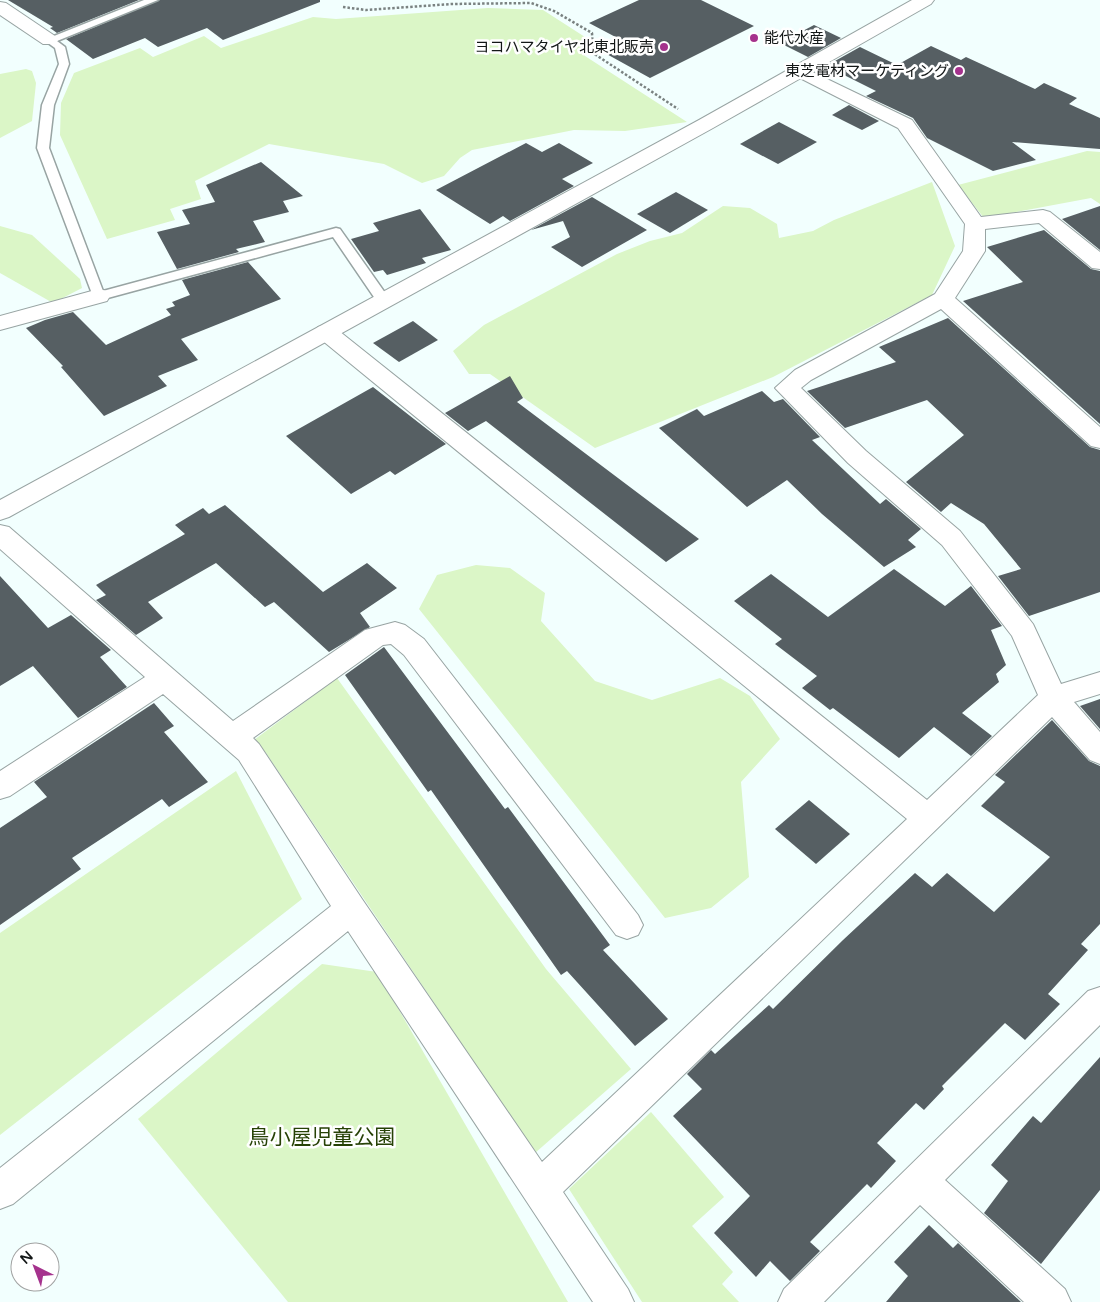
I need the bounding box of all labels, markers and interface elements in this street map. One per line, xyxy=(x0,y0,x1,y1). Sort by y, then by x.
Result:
place label: 能代水産 xyxy=(764,29,824,47)
marker: 能代水産 xyxy=(748,32,760,44)
place label: ヨコハマタイヤ北東北販売 xyxy=(474,38,654,56)
marker: ヨコハマタイヤ北東北販売 xyxy=(658,41,670,53)
place label: 東芝電材マーケティング xyxy=(785,62,949,80)
marker: 東芝電材マーケティング xyxy=(953,65,965,77)
park label: 鳥小屋児童公園 xyxy=(249,1125,396,1150)
north arrow xyxy=(10,1242,60,1292)
text: N xyxy=(17,1248,37,1268)

